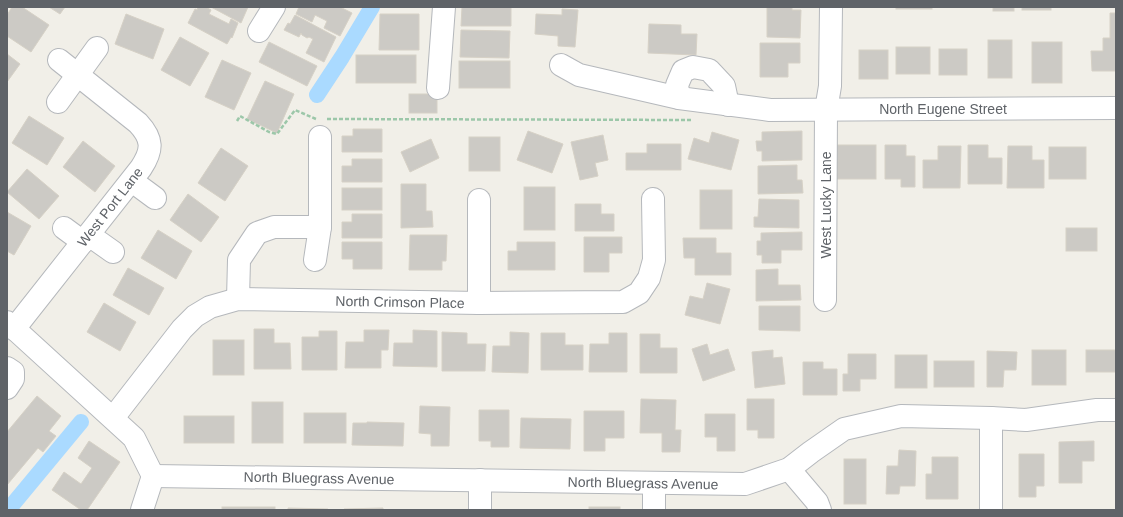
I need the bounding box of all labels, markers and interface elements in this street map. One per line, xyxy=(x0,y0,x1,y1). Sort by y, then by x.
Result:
street label: North Eugene Street xyxy=(879,101,1007,117)
street label: West Lucky Lane xyxy=(818,151,834,259)
street label: West Port Lane xyxy=(74,164,146,250)
street label: North Crimson Place xyxy=(335,293,465,311)
street label: North Bluegrass Avenue xyxy=(244,469,395,487)
street label: North Bluegrass Avenue xyxy=(568,474,719,492)

